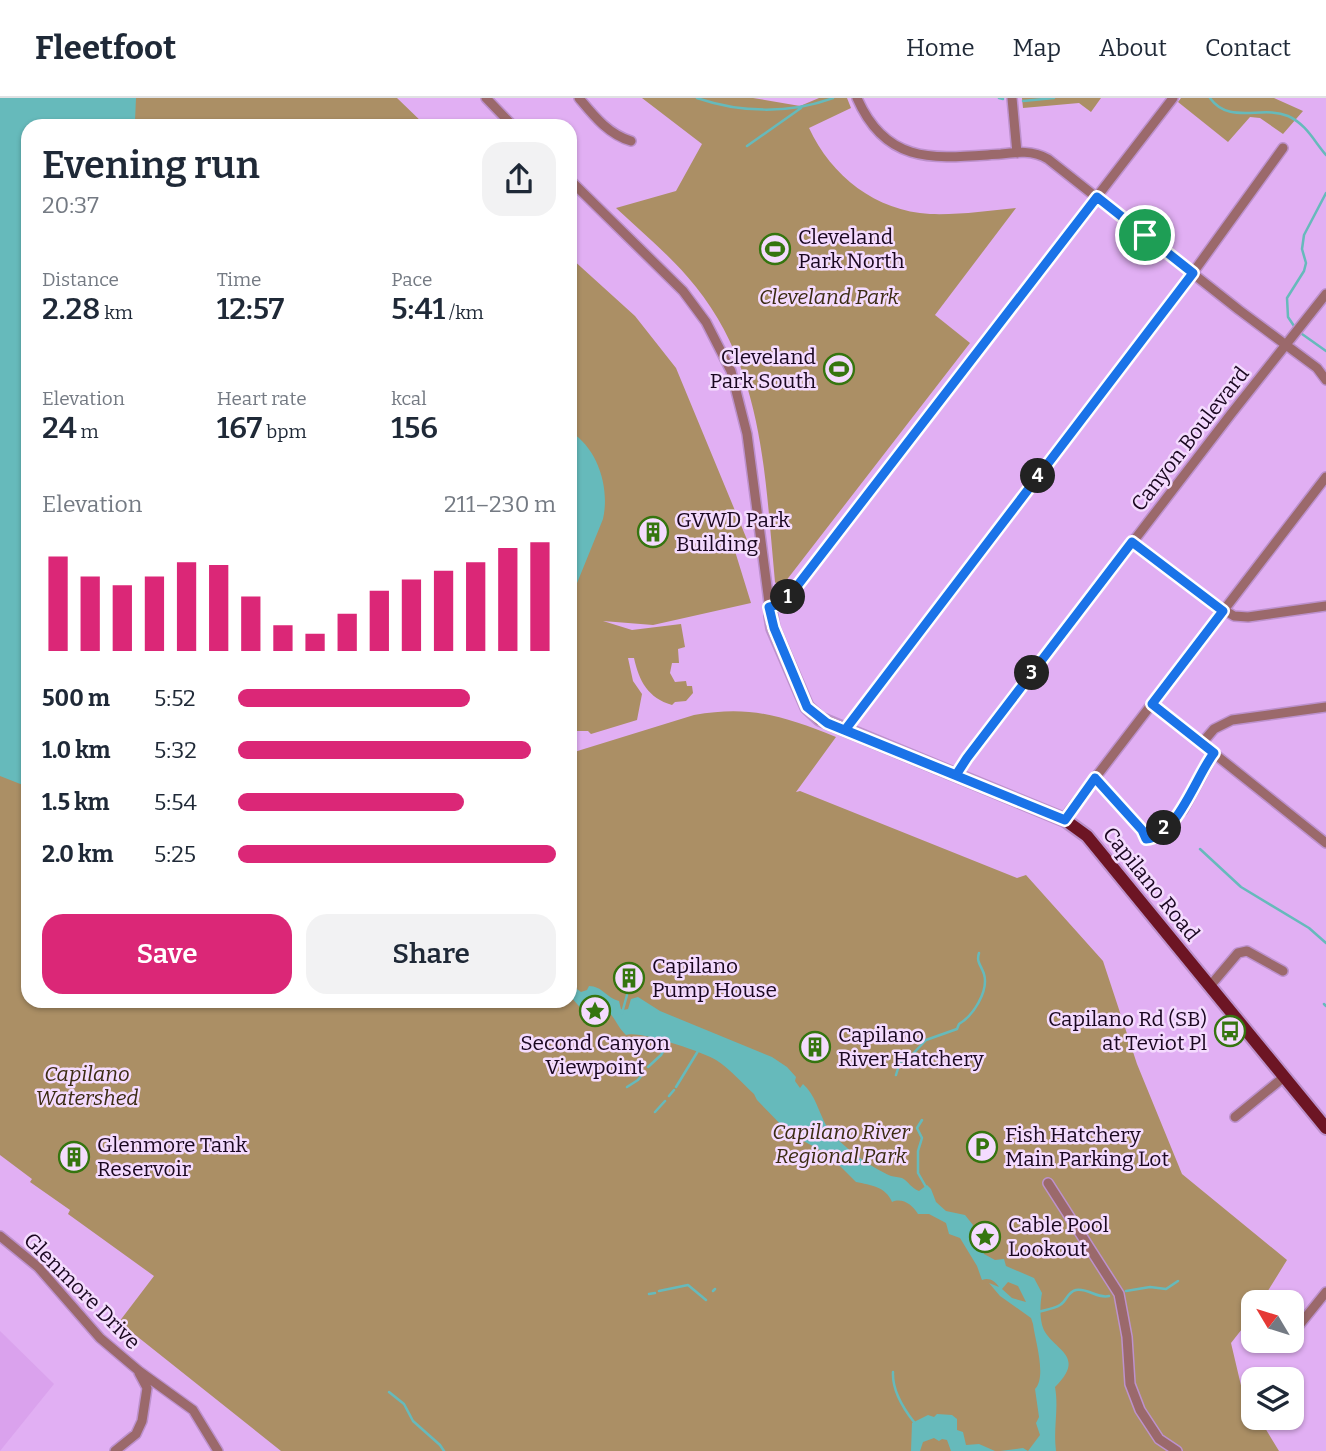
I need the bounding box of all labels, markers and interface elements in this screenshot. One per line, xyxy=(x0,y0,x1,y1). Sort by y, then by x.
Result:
text: Fleetfoot xyxy=(35,28,176,68)
text: Home xyxy=(906,34,975,62)
text: Map xyxy=(1013,34,1061,62)
text: About xyxy=(1099,34,1167,62)
text: Contact xyxy=(1205,34,1291,62)
text: Evening run xyxy=(42,142,260,188)
button: share xyxy=(482,142,556,216)
text: 20:37 xyxy=(42,191,99,219)
pin xyxy=(1115,205,1175,265)
icon: arrive xyxy=(1126,216,1164,254)
place label: Cleveland Park North xyxy=(798,224,905,274)
sports icon: Cleveland Park North xyxy=(758,232,792,266)
text: Distance xyxy=(42,268,119,291)
text: Time xyxy=(217,268,262,291)
text: Pace xyxy=(391,268,432,291)
park label: Cleveland Park xyxy=(759,284,900,310)
text: 2.28 xyxy=(42,291,100,327)
text: 12:57 xyxy=(217,291,284,327)
text: 5:41 xyxy=(391,291,445,327)
text: km xyxy=(100,301,133,324)
text: /km xyxy=(445,301,484,324)
place label: Cleveland Park South xyxy=(710,344,816,394)
sports icon: Cleveland Park South xyxy=(822,352,856,386)
street label: Canyon Boulevard xyxy=(1125,361,1255,517)
text: Elevation xyxy=(42,387,125,410)
text: Heart rate xyxy=(217,387,307,410)
text: kcal xyxy=(391,387,427,410)
text: 24 xyxy=(42,410,77,446)
text: 167 xyxy=(217,410,262,446)
text: 156 xyxy=(391,410,438,446)
text: m xyxy=(77,420,99,443)
text: bpm xyxy=(262,420,307,443)
pin: 4 xyxy=(1020,458,1056,494)
text: 4 xyxy=(1032,464,1043,487)
text: Elevation xyxy=(42,490,142,518)
text: 211–230 m xyxy=(444,490,556,518)
place label: GVWD Park Building xyxy=(676,507,790,557)
building icon: GVWD Park Building xyxy=(636,515,670,549)
pin: 1 xyxy=(770,580,806,614)
text: 1 xyxy=(783,585,792,608)
pin: 3 xyxy=(1014,656,1050,690)
text: 3 xyxy=(1026,661,1037,684)
text: 500 m xyxy=(42,684,110,712)
text: 5:52 xyxy=(154,684,196,712)
text: 1.0 km xyxy=(42,736,111,764)
text: 5:32 xyxy=(154,736,197,764)
text: 1.5 km xyxy=(42,788,109,816)
text: 5:54 xyxy=(154,788,197,816)
pin: 2 xyxy=(1146,810,1182,846)
text: 2 xyxy=(1158,816,1169,839)
street label: Capilano Road xyxy=(1097,822,1205,946)
text: 2.0 km xyxy=(42,840,113,868)
text: 5:25 xyxy=(154,840,196,868)
button: Save xyxy=(42,914,292,994)
button: Share xyxy=(306,914,556,994)
place label: Capilano Pump House xyxy=(652,953,777,1003)
building icon: Capilano Pump House xyxy=(612,961,646,995)
place icon: Second Canyon Viewpoint xyxy=(578,994,612,1028)
place label: Capilano Rd (SB) at Teviot Pl xyxy=(1048,1006,1207,1056)
bus stop icon: Capilano Rd (SB) at Teviot Pl xyxy=(1213,1014,1247,1048)
place label: Capilano River Hatchery xyxy=(838,1022,985,1072)
place label: Second Canyon Viewpoint xyxy=(520,1030,670,1080)
building icon: Capilano River Hatchery xyxy=(798,1030,832,1064)
park label: Capilano Watershed xyxy=(35,1061,139,1111)
park label: Capilano River Regional Park xyxy=(772,1119,911,1169)
place label: Fish Hatchery Main Parking Lot xyxy=(1005,1122,1169,1172)
parking icon: Fish Hatchery Main Parking Lot xyxy=(965,1130,999,1164)
place label: Glenmore Tank Reservoir xyxy=(97,1132,248,1182)
building icon: Glenmore Tank Reservoir xyxy=(57,1140,91,1174)
place label: Cable Pool Lookout xyxy=(1008,1212,1109,1262)
place icon: Cable Pool Lookout xyxy=(968,1220,1002,1254)
street label: Glenmore Drive xyxy=(18,1227,146,1355)
north arrow xyxy=(1241,1290,1304,1353)
map controls xyxy=(1241,1290,1304,1430)
button: layers xyxy=(1241,1367,1304,1430)

